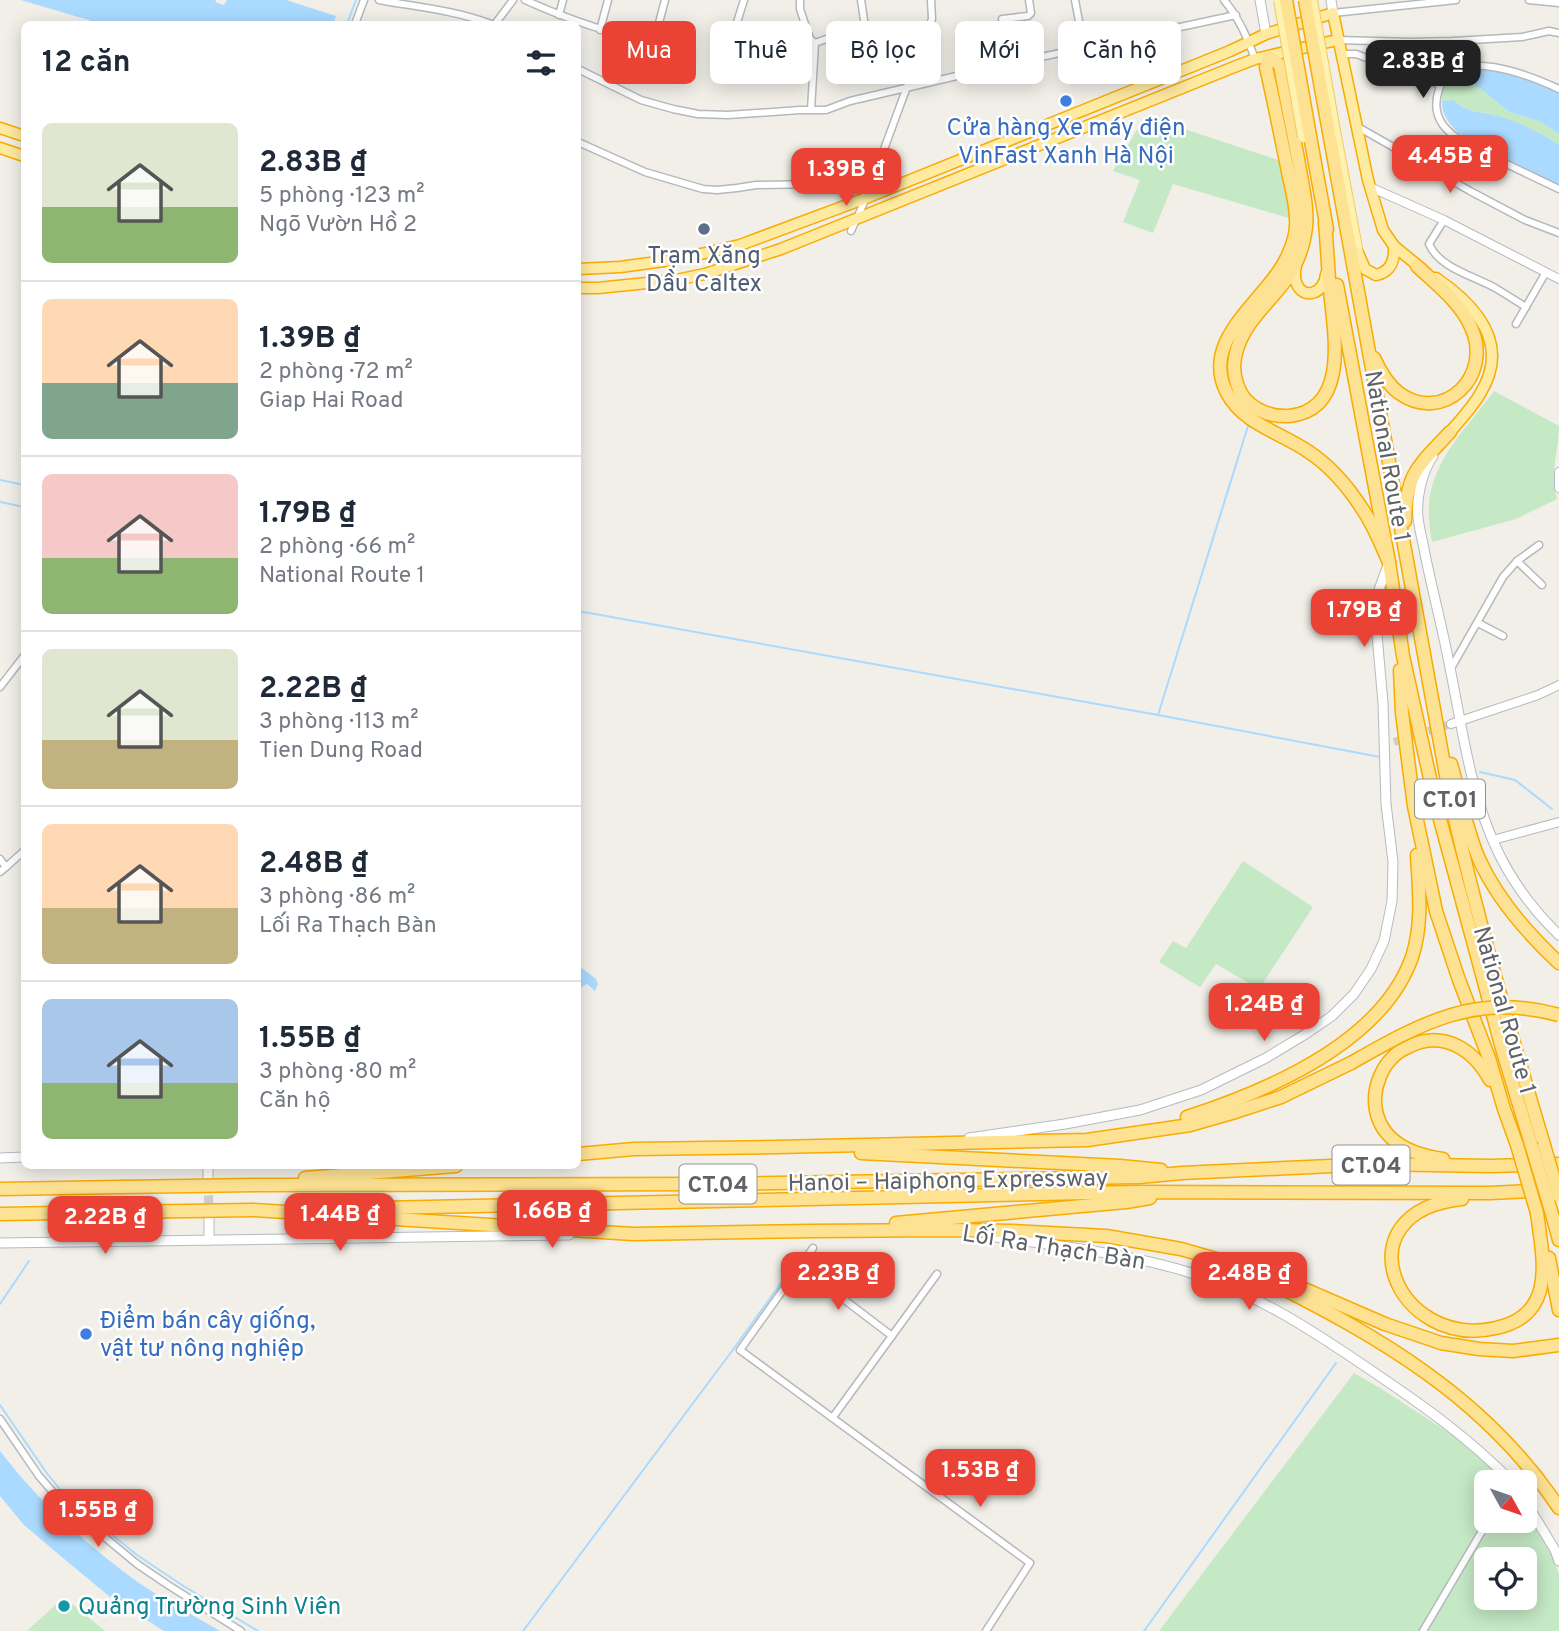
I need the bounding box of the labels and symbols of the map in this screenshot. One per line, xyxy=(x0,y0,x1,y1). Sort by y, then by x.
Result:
pin: 2.83B ₫ xyxy=(1358,41,1488,100)
marker: Cửa hàng Xe máy điện VinFast Xanh Hà Nội xyxy=(1058,93,1074,109)
place label: Cửa hàng Xe máy điện VinFast Xanh Hà Nội xyxy=(946,114,1186,172)
pin: 4.45B ₫ xyxy=(1385,136,1515,195)
pin: 1.39B ₫ xyxy=(781,148,911,208)
marker: Trạm Xăng Dầu Caltex xyxy=(696,221,712,237)
place label: Trạm Xăng Dầu Caltex xyxy=(646,242,762,300)
street label: National Route 1 xyxy=(1356,368,1416,544)
pin: 1.79B ₫ xyxy=(1299,590,1429,649)
road number: CT.01 xyxy=(1415,779,1485,818)
street label: National Route 1 xyxy=(1465,923,1541,1098)
pin: 1.24B ₫ xyxy=(1199,984,1329,1043)
road number: CT.04 xyxy=(1332,1146,1410,1184)
road number: CT.04 xyxy=(680,1164,756,1204)
street label: Hanoi – Haiphong Expressway xyxy=(787,1164,1109,1200)
pin: 1.66B ₫ xyxy=(487,1190,617,1250)
pin: 1.44B ₫ xyxy=(275,1194,405,1253)
pin: 2.22B ₫ xyxy=(40,1196,170,1256)
street label: Lối Ra Thạch Bàn xyxy=(960,1219,1148,1278)
pin: 2.23B ₫ xyxy=(773,1252,903,1312)
pin: 2.48B ₫ xyxy=(1184,1252,1314,1312)
place label: Điểm bán cây giống, vật tư nông nghiệp xyxy=(100,1304,315,1365)
marker: Điểm bán cây giống, vật tư nông nghiệp xyxy=(78,1326,94,1342)
pin: 1.53B ₫ xyxy=(915,1450,1045,1509)
north arrow xyxy=(1474,1470,1536,1533)
pin: 1.55B ₫ xyxy=(33,1490,163,1549)
place label: Quảng Trường Sinh Viên xyxy=(78,1593,341,1623)
marker: Quảng Trường Sinh Viên xyxy=(56,1598,72,1614)

